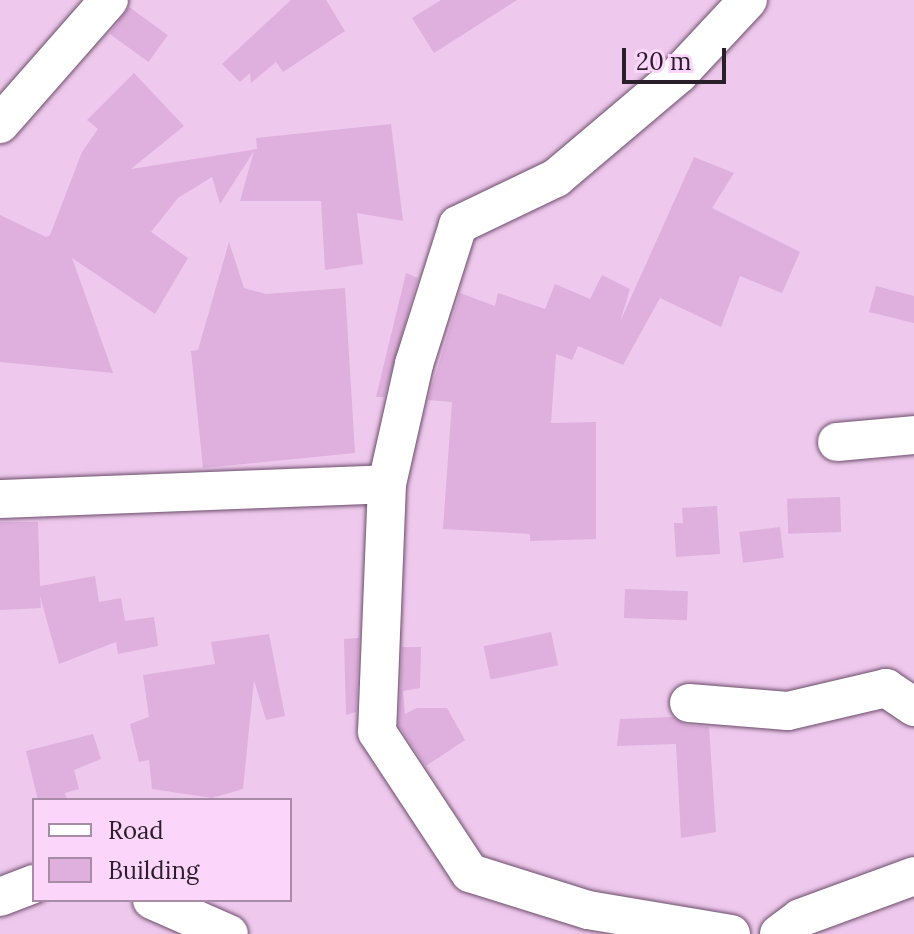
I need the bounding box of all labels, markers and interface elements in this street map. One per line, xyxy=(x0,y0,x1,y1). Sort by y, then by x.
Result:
scale bar xyxy=(626,32,730,82)
text: 20 m xyxy=(636,46,692,77)
legend xyxy=(32,798,292,902)
text: Road xyxy=(108,815,164,846)
text: Building xyxy=(108,855,199,886)

